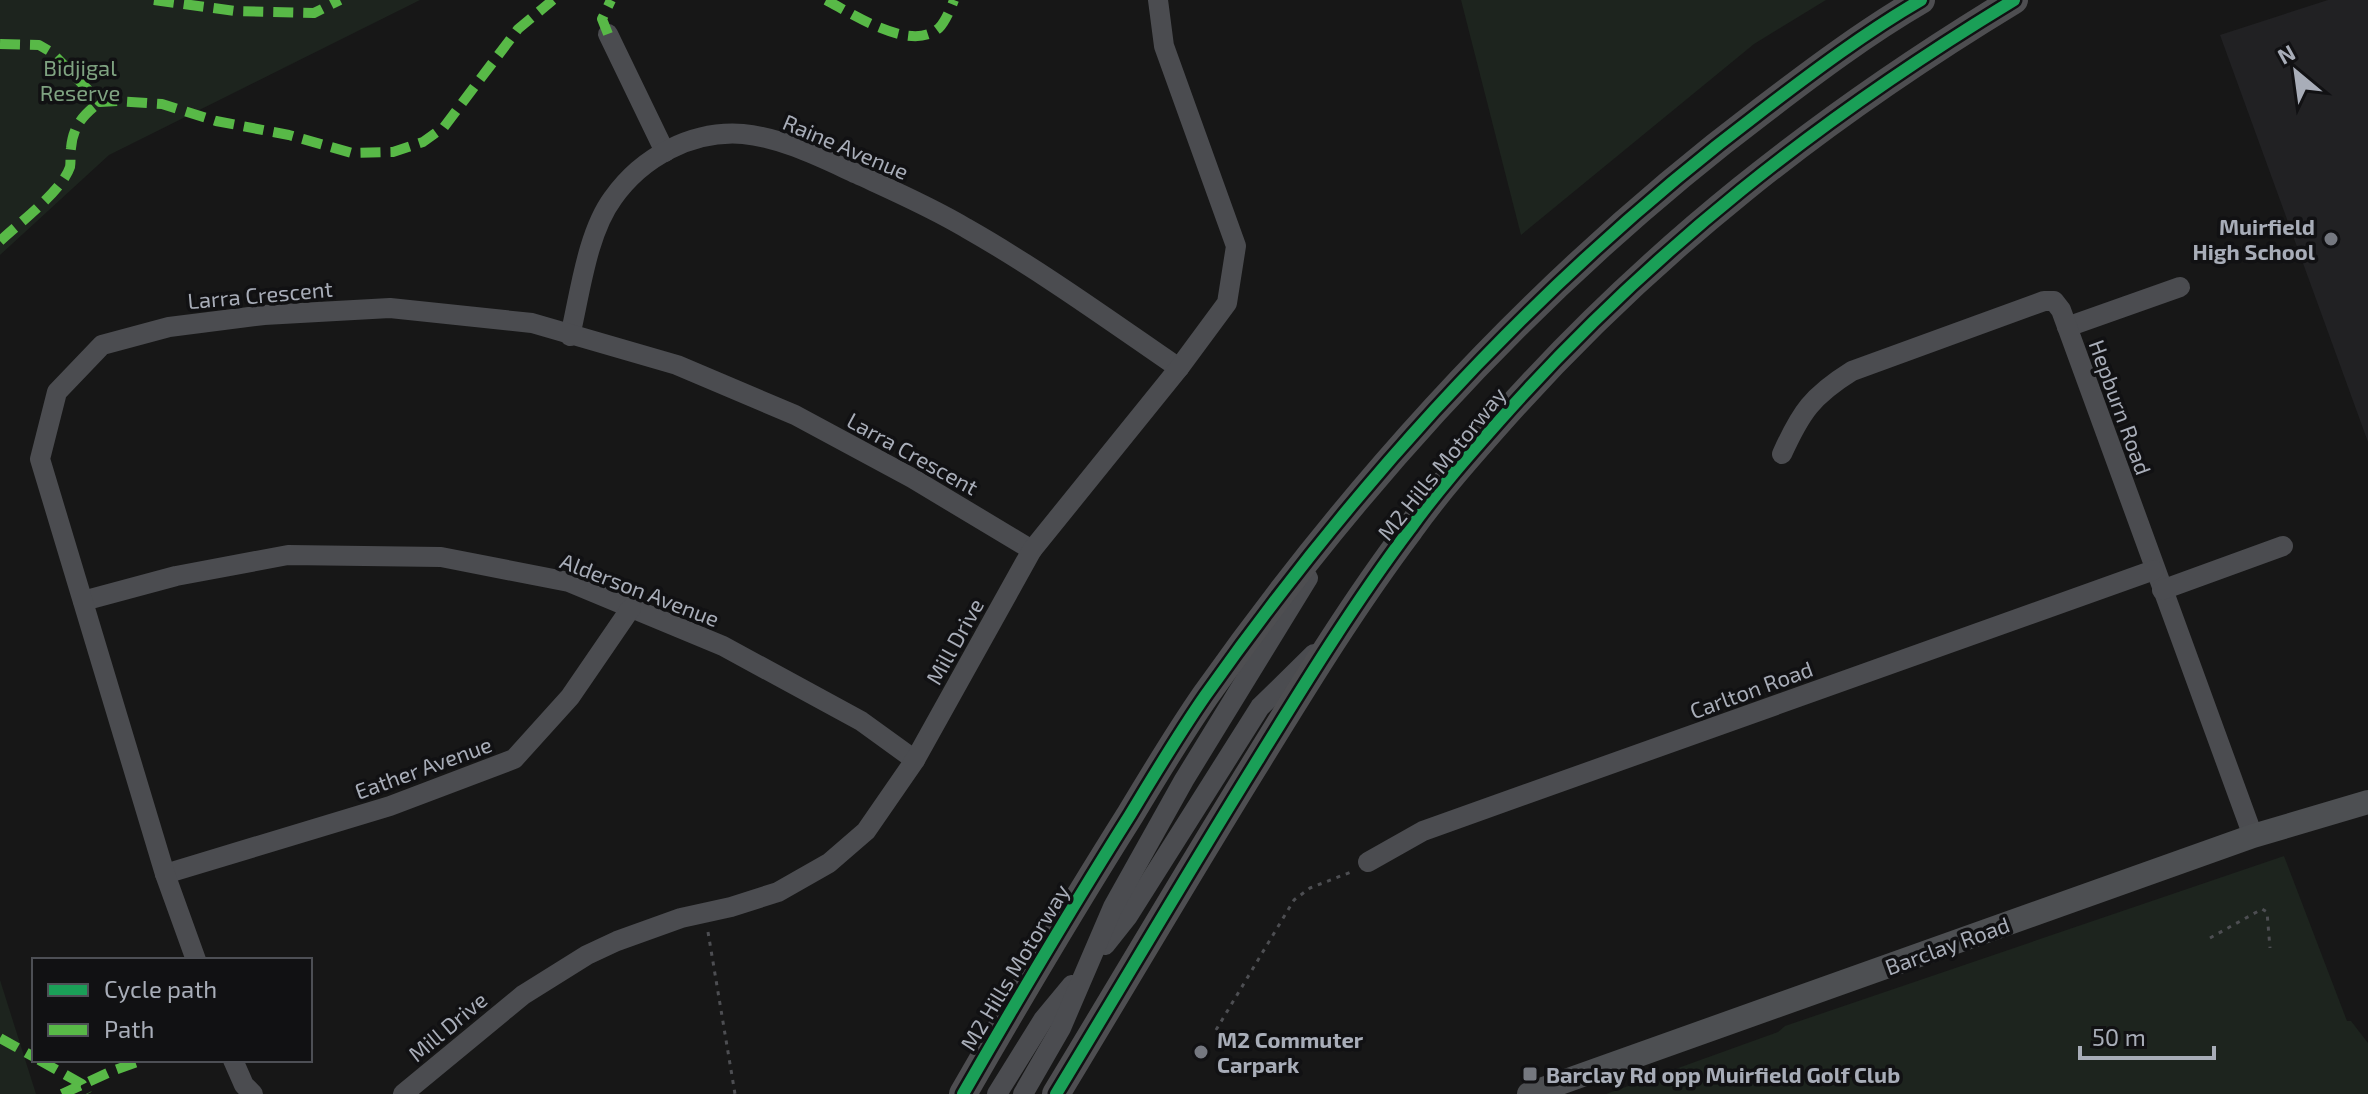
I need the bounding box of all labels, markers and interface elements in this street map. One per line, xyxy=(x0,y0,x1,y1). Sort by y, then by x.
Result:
north arrow xyxy=(2256,32,2336,112)
text: N xyxy=(2273,38,2299,69)
park label: Bidjigal Reserve xyxy=(40,54,120,105)
street label: Raine Avenue xyxy=(779,108,913,184)
place label: Muirfield High School xyxy=(2192,213,2316,264)
marker: Muirfield High School xyxy=(2322,230,2340,248)
street label: Larra Crescent xyxy=(186,275,334,313)
street label: Hepburn Road xyxy=(2085,336,2157,478)
street label: M2 Hills Motorway xyxy=(1371,381,1511,545)
street label: Larra Crescent xyxy=(843,406,983,500)
street label: Alderson Avenue xyxy=(557,547,723,631)
street label: Mill Drive xyxy=(920,593,988,689)
street label: Carlton Road xyxy=(1686,655,1816,723)
street label: Eather Avenue xyxy=(351,730,495,804)
street label: M2 Hills Motorway xyxy=(954,879,1074,1055)
street label: Barclay Road xyxy=(1881,910,2013,980)
legend xyxy=(32,958,312,1062)
text: Cycle path xyxy=(104,974,217,1003)
street label: Mill Drive xyxy=(402,986,492,1066)
scale bar xyxy=(2080,1010,2214,1060)
text: Path xyxy=(104,1014,154,1043)
text: 50 m xyxy=(2092,1022,2146,1051)
place label: M2 Commuter Carpark xyxy=(1217,1026,1364,1077)
marker: M2 Commuter Carpark xyxy=(1192,1043,1210,1061)
place label: Barclay Rd opp Muirfield Golf Club xyxy=(1546,1061,1900,1088)
marker: Barclay Rd opp Muirfield Golf Club xyxy=(1521,1065,1539,1083)

